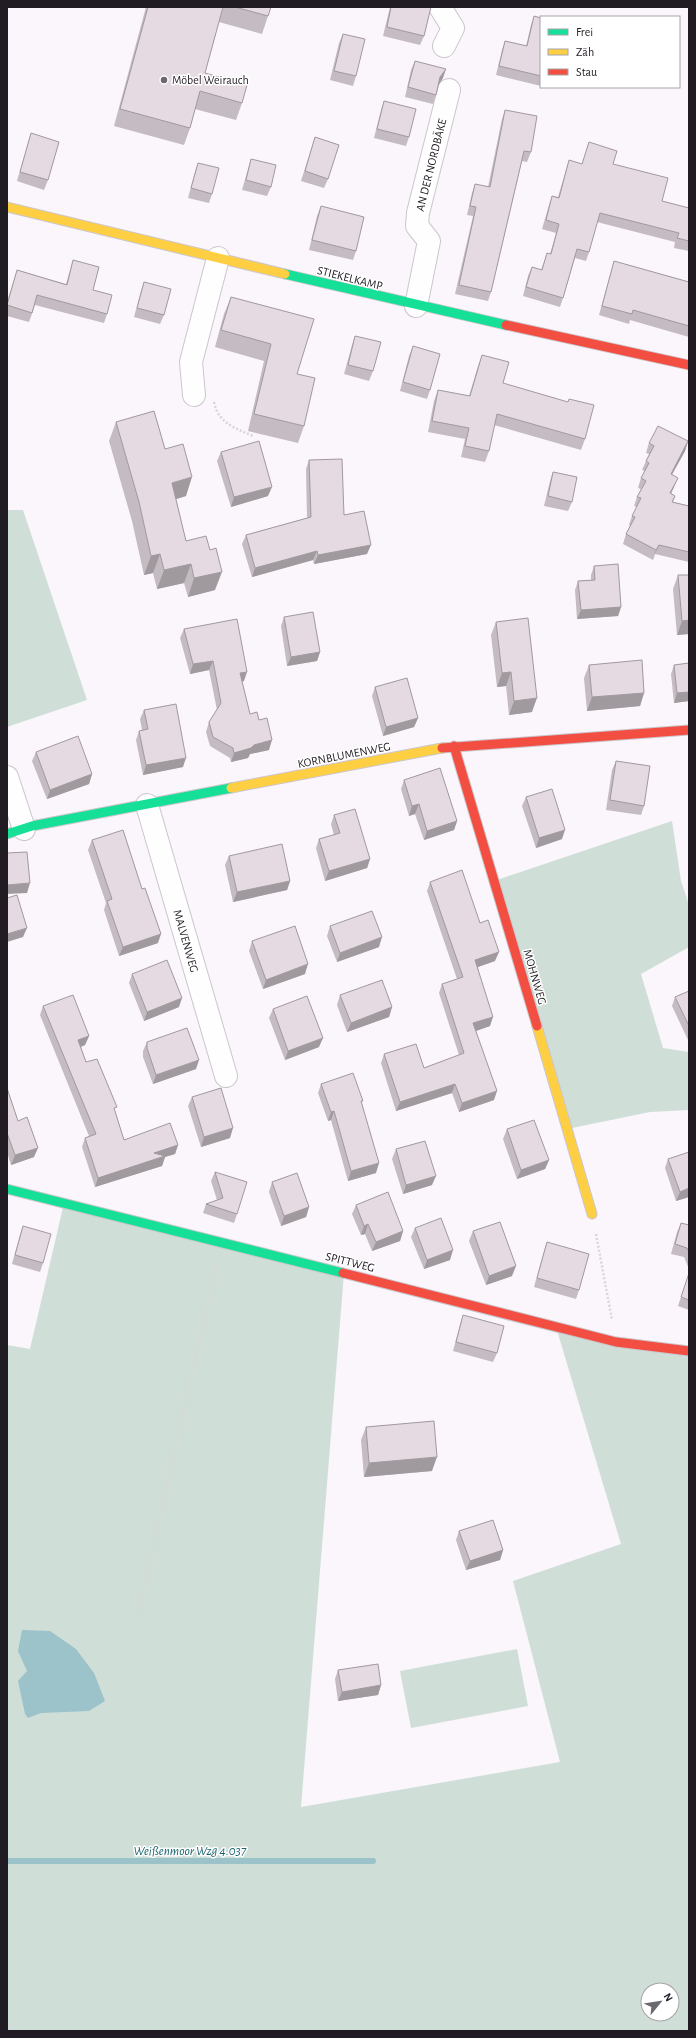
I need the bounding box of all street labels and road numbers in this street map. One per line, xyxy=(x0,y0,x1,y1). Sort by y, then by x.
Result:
street label: AN DER NORDBÄKE xyxy=(413,117,448,213)
street label: STIEKELKAMP xyxy=(316,264,384,292)
street label: KORNBLUMENWEG xyxy=(296,740,392,770)
street label: MALVENWEG xyxy=(171,908,201,974)
street label: MOHNWEG xyxy=(521,948,549,1006)
street label: SPITTWEG xyxy=(324,1250,376,1274)

